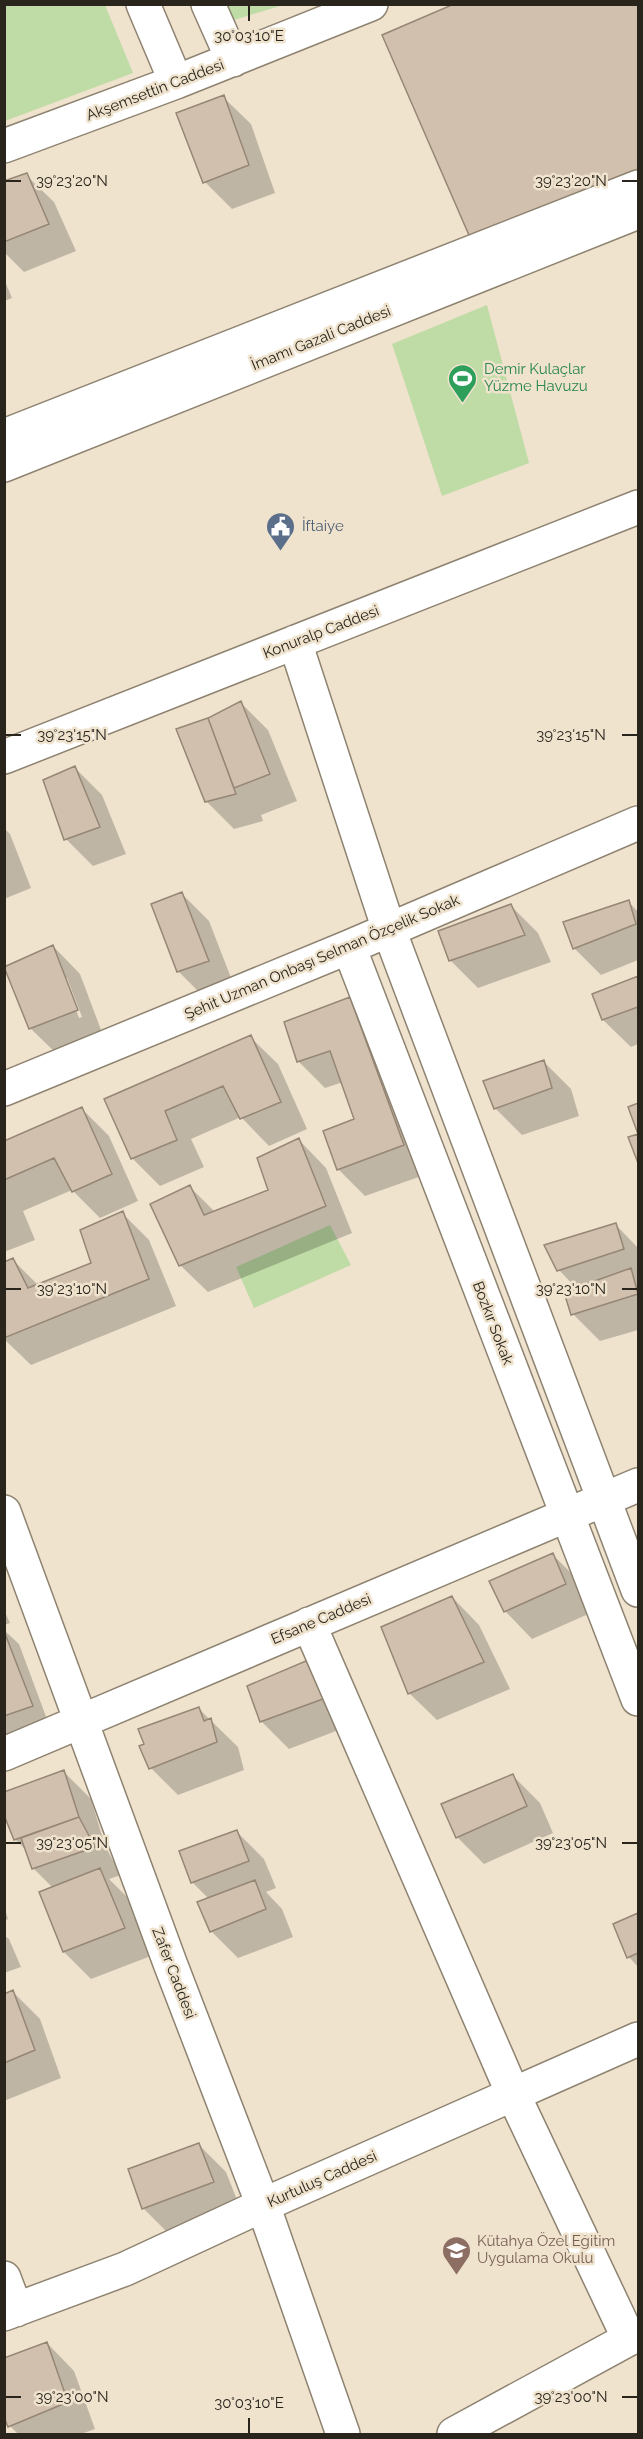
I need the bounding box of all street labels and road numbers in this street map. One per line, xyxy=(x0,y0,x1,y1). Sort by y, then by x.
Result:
street label: Akşemsettin Caddesi xyxy=(84,55,226,125)
street label: İmamı Gazali Caddesi xyxy=(248,301,393,374)
street label: Konuralp Caddesi xyxy=(260,602,382,662)
street label: Şehit Uzman Onbaşı Selman Özçelik Sokak xyxy=(181,890,462,1023)
street label: Bozkır Sokak xyxy=(469,1279,517,1367)
street label: Efsane Caddesi xyxy=(268,1590,374,1648)
street label: Zafer Caddesi xyxy=(148,1925,200,2021)
street label: Kurtuluş Caddesi xyxy=(264,2147,380,2211)

